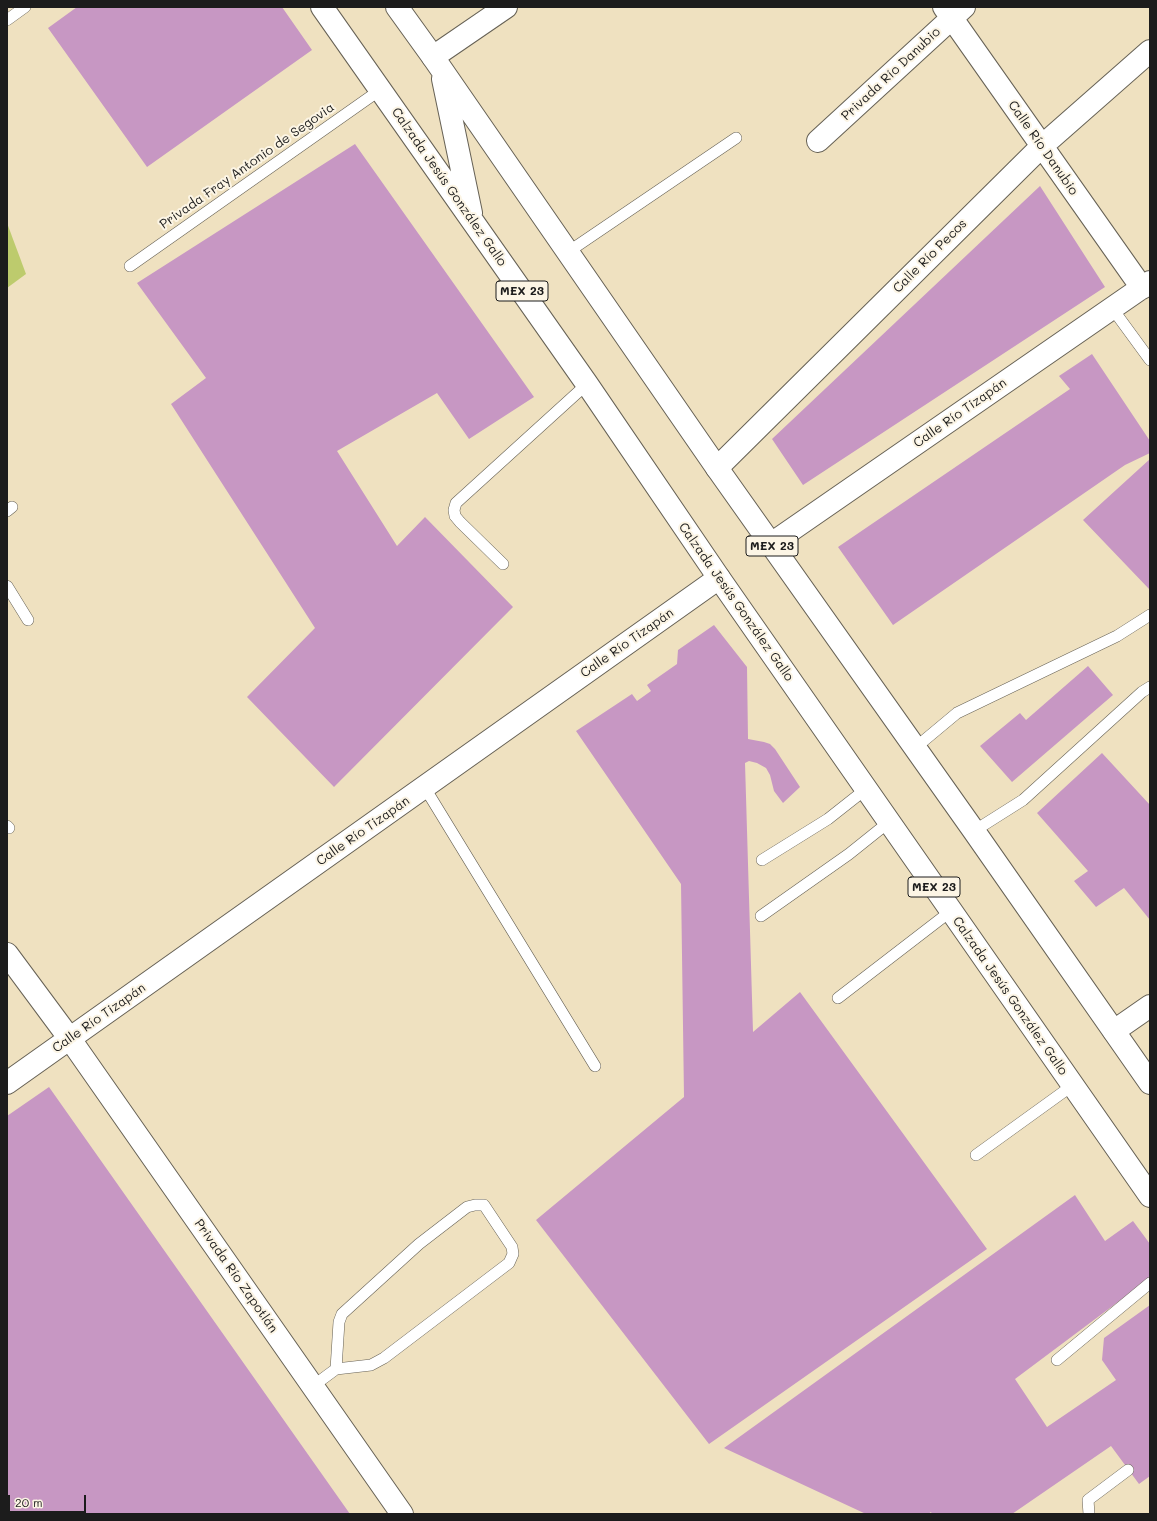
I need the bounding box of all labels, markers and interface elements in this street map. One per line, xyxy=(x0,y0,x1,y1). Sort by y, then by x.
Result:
street label: Privada Río Danubio xyxy=(838,24,944,124)
street label: Calle Río Danubio xyxy=(1005,98,1081,198)
street label: Privada Fray Antonio de Segovia xyxy=(157,100,337,232)
street label: Calzada Jesús González Gallo xyxy=(388,105,510,269)
street label: Calle Río Pecos xyxy=(890,216,970,296)
road number: MEX 23 xyxy=(496,281,548,301)
street label: Calle Río Tizapán xyxy=(910,375,1010,451)
street label: Calzada Jesús González Gallo xyxy=(675,520,797,684)
road number: MEX 23 xyxy=(746,536,798,556)
street label: Calle Río Tizapán xyxy=(577,605,677,681)
street label: Calle Río Tizapán xyxy=(313,793,413,869)
road number: MEX 23 xyxy=(908,877,960,897)
street label: Calzada Jesús González Gallo xyxy=(949,914,1071,1078)
street label: Calle Río Tizapán xyxy=(49,980,149,1056)
street label: Privada Río Zapotlán xyxy=(191,1216,281,1336)
scale bar xyxy=(10,1487,88,1513)
text: 20 m xyxy=(15,1494,43,1510)

